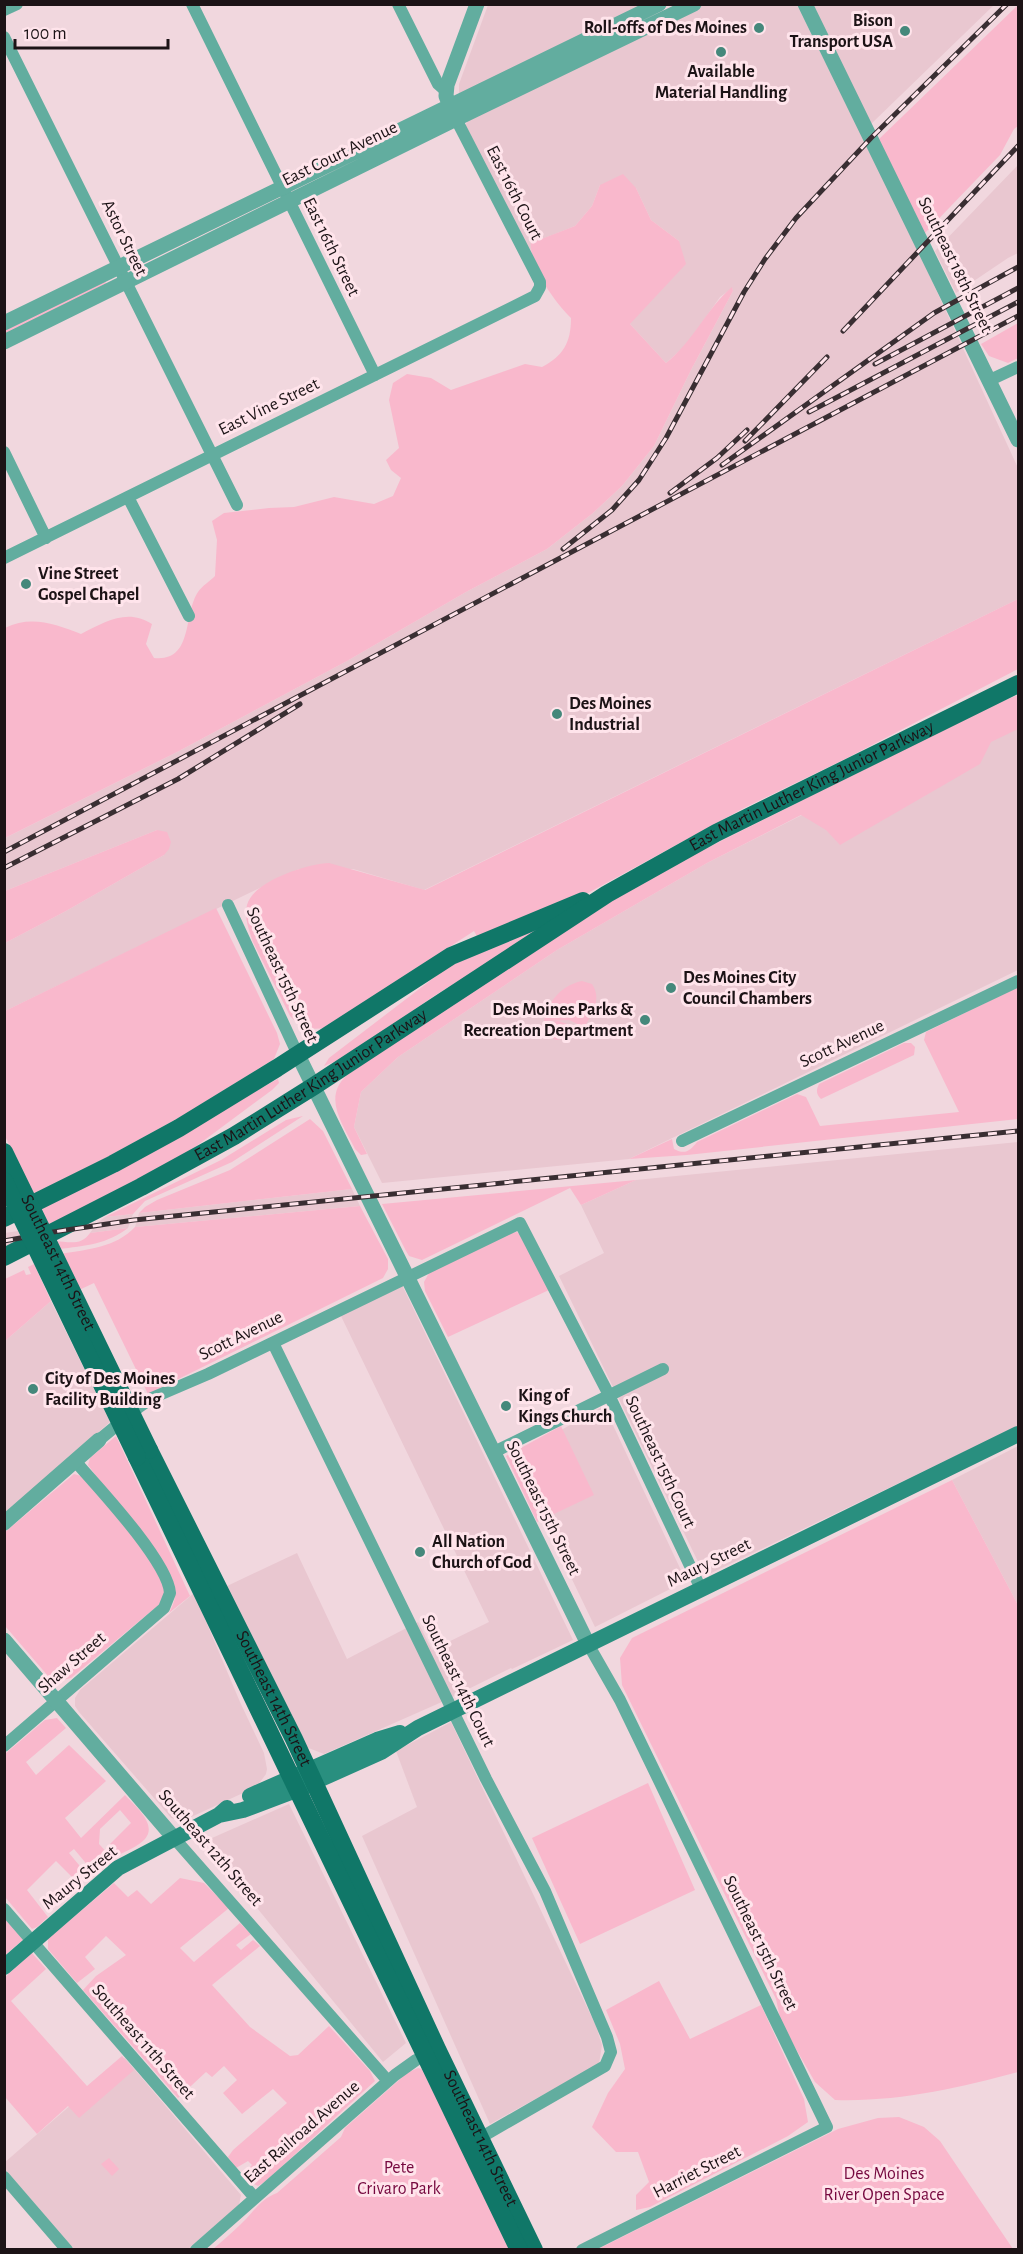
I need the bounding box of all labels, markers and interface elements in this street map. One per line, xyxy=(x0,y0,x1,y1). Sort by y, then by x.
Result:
scale bar xyxy=(15,12,168,50)
place label: Bison Transport USA xyxy=(789,12,893,51)
place label: Roll-offs of Des Moines xyxy=(584,19,747,37)
marker: Roll-offs of Des Moines xyxy=(752,21,766,35)
marker: Bison Transport USA xyxy=(898,24,912,38)
text: 100 m xyxy=(24,25,67,43)
marker: Available Material Handling xyxy=(714,45,728,59)
place label: Available Material Handling xyxy=(655,63,788,102)
street label: East Court Avenue xyxy=(280,118,400,190)
street label: East 16th Court xyxy=(483,143,546,243)
street label: Southeast 18th Street xyxy=(914,194,996,336)
street label: East 16th Street xyxy=(299,195,363,299)
street label: Astor Street xyxy=(98,197,150,279)
street label: East Vine Street xyxy=(216,375,322,439)
place label: Vine Street Gospel Chapel xyxy=(38,565,140,604)
marker: Vine Street Gospel Chapel xyxy=(19,577,33,591)
place label: Des Moines Industrial xyxy=(569,695,652,734)
marker: Des Moines Industrial xyxy=(550,707,564,721)
street label: East Martin Luther King Junior Parkway xyxy=(686,718,937,855)
street label: Southeast 15th Street xyxy=(243,904,321,1046)
place label: Des Moines City Council Chambers xyxy=(683,969,812,1008)
marker: Des Moines City Council Chambers xyxy=(664,981,678,995)
place label: Des Moines Parks & Recreation Department xyxy=(463,1001,633,1040)
street label: East Martin Luther King Junior Parkway xyxy=(192,1005,431,1165)
marker: Des Moines Parks & Recreation Department xyxy=(638,1013,652,1027)
street label: Scott Avenue xyxy=(797,1017,887,1071)
street label: Southeast 14th Street xyxy=(17,1192,99,1334)
street label: Scott Avenue xyxy=(196,1308,286,1364)
place label: City of Des Moines Facility Building xyxy=(45,1370,176,1409)
marker: City of Des Moines Facility Building xyxy=(26,1382,40,1396)
place label: King of Kings Church xyxy=(518,1387,612,1426)
street label: Southeast 15th Court xyxy=(622,1393,699,1531)
marker: King of Kings Church xyxy=(499,1399,513,1413)
street label: Southeast 15th Street xyxy=(503,1438,584,1578)
place label: All Nation Church of God xyxy=(432,1533,532,1572)
street label: Maury Street xyxy=(664,1535,754,1591)
marker: All Nation Church of God xyxy=(413,1545,427,1559)
street label: Southeast 14th Court xyxy=(418,1612,498,1750)
street label: Southeast 14th Street xyxy=(232,1628,314,1769)
street label: Shaw Street xyxy=(35,1629,110,1697)
street label: Southeast 12th Street xyxy=(155,1786,266,1910)
street label: Maury Street xyxy=(39,1842,121,1913)
street label: Southeast 15th Street xyxy=(720,1873,801,2013)
street label: Southeast 11th Street xyxy=(88,1981,198,2103)
street label: Southeast 14th Street xyxy=(440,2068,521,2210)
street label: East Railroad Avenue xyxy=(241,2077,363,2187)
street label: Harriet Street xyxy=(650,2142,744,2202)
park label: Pete Crivaro Park xyxy=(357,2159,441,2198)
park label: Des Moines River Open Space xyxy=(823,2165,945,2204)

